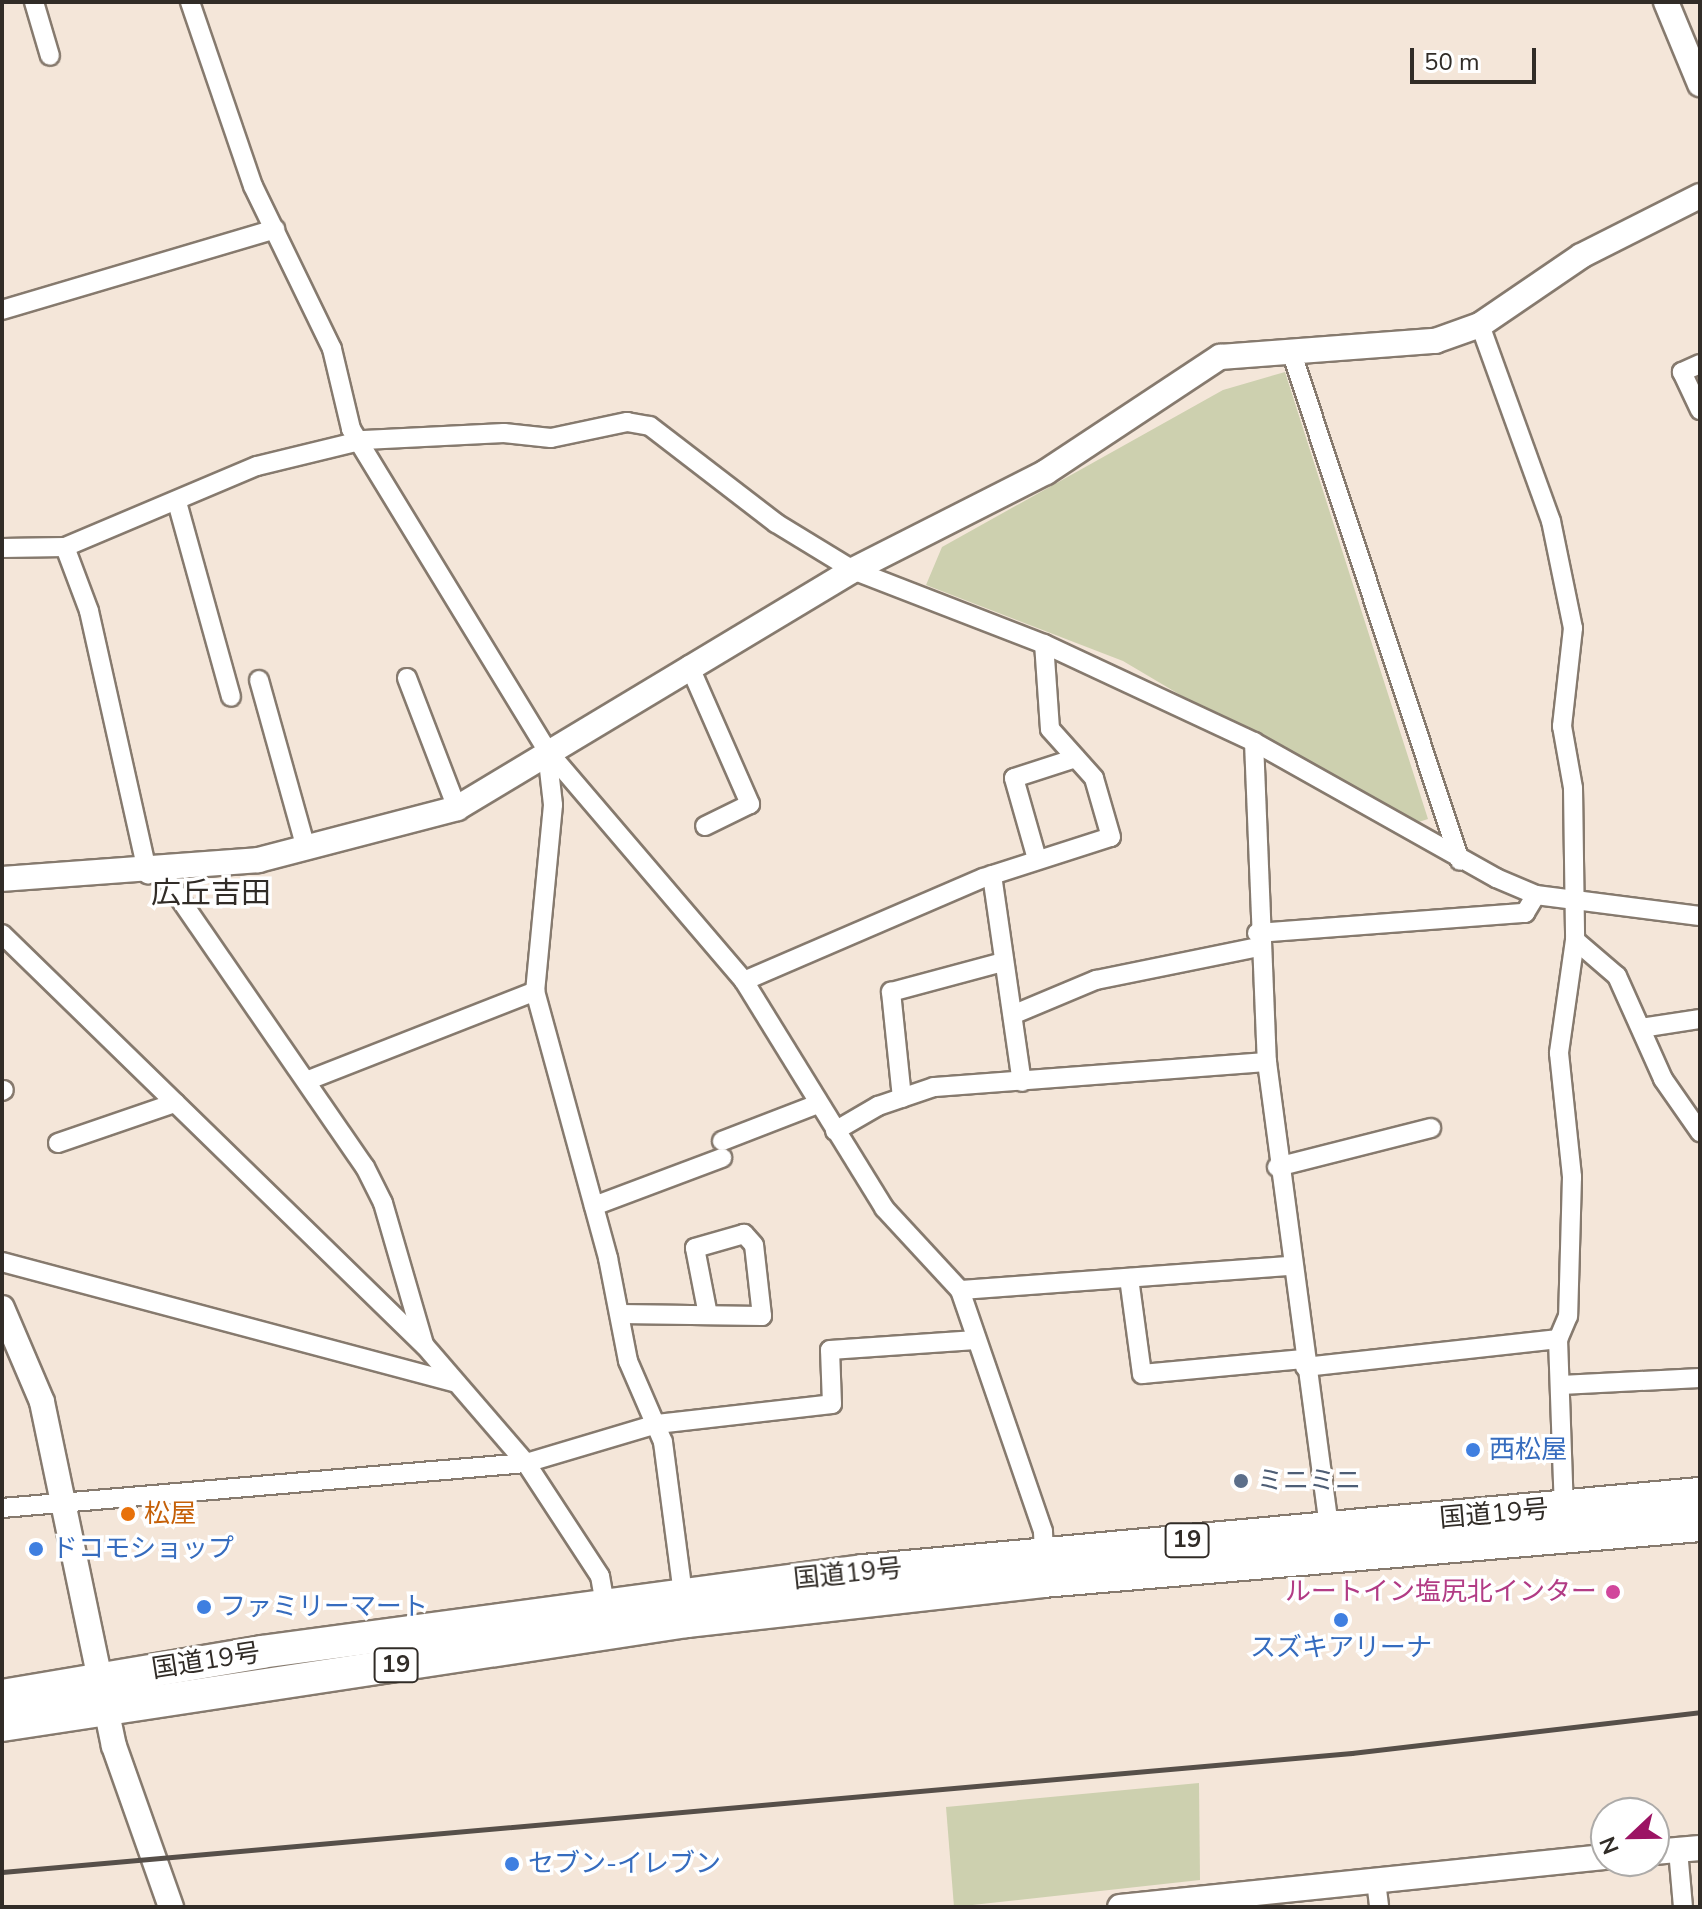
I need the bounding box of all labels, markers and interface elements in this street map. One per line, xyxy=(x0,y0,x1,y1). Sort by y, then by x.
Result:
scale bar xyxy=(1414,32,1540,82)
text: 50 m xyxy=(1424,46,1480,78)
district label: 広丘吉田 xyxy=(151,876,271,912)
place label: 西松屋 xyxy=(1489,1434,1567,1466)
marker: 西松屋 xyxy=(1464,1441,1482,1459)
place label: ミニミニ xyxy=(1257,1465,1361,1497)
marker: ミニミニ xyxy=(1232,1472,1250,1490)
street label: 国道19号 xyxy=(1438,1494,1550,1534)
place label: 松屋 xyxy=(144,1498,196,1530)
marker: 松屋 xyxy=(119,1505,137,1523)
road number: 19 xyxy=(1163,1520,1211,1560)
place label: ドコモショップ xyxy=(52,1533,234,1565)
marker: ドコモショップ xyxy=(27,1540,45,1558)
street label: 国道19号 xyxy=(792,1553,904,1595)
place label: ルートイン塩尻北インター xyxy=(1285,1576,1597,1608)
marker: ルートイン塩尻北インター xyxy=(1604,1583,1622,1601)
place label: ファミリーマート xyxy=(220,1591,428,1623)
marker: ファミリーマート xyxy=(195,1598,213,1616)
marker: スズキアリーナ xyxy=(1332,1611,1350,1629)
place label: スズキアリーナ xyxy=(1250,1632,1432,1664)
street label: 国道19号 xyxy=(150,1637,262,1685)
road number: 19 xyxy=(372,1645,420,1685)
north arrow xyxy=(1590,1797,1670,1877)
text: N xyxy=(1593,1832,1627,1858)
place label: セブン-イレブン xyxy=(528,1848,721,1880)
marker: セブン-イレブン xyxy=(503,1855,521,1873)

